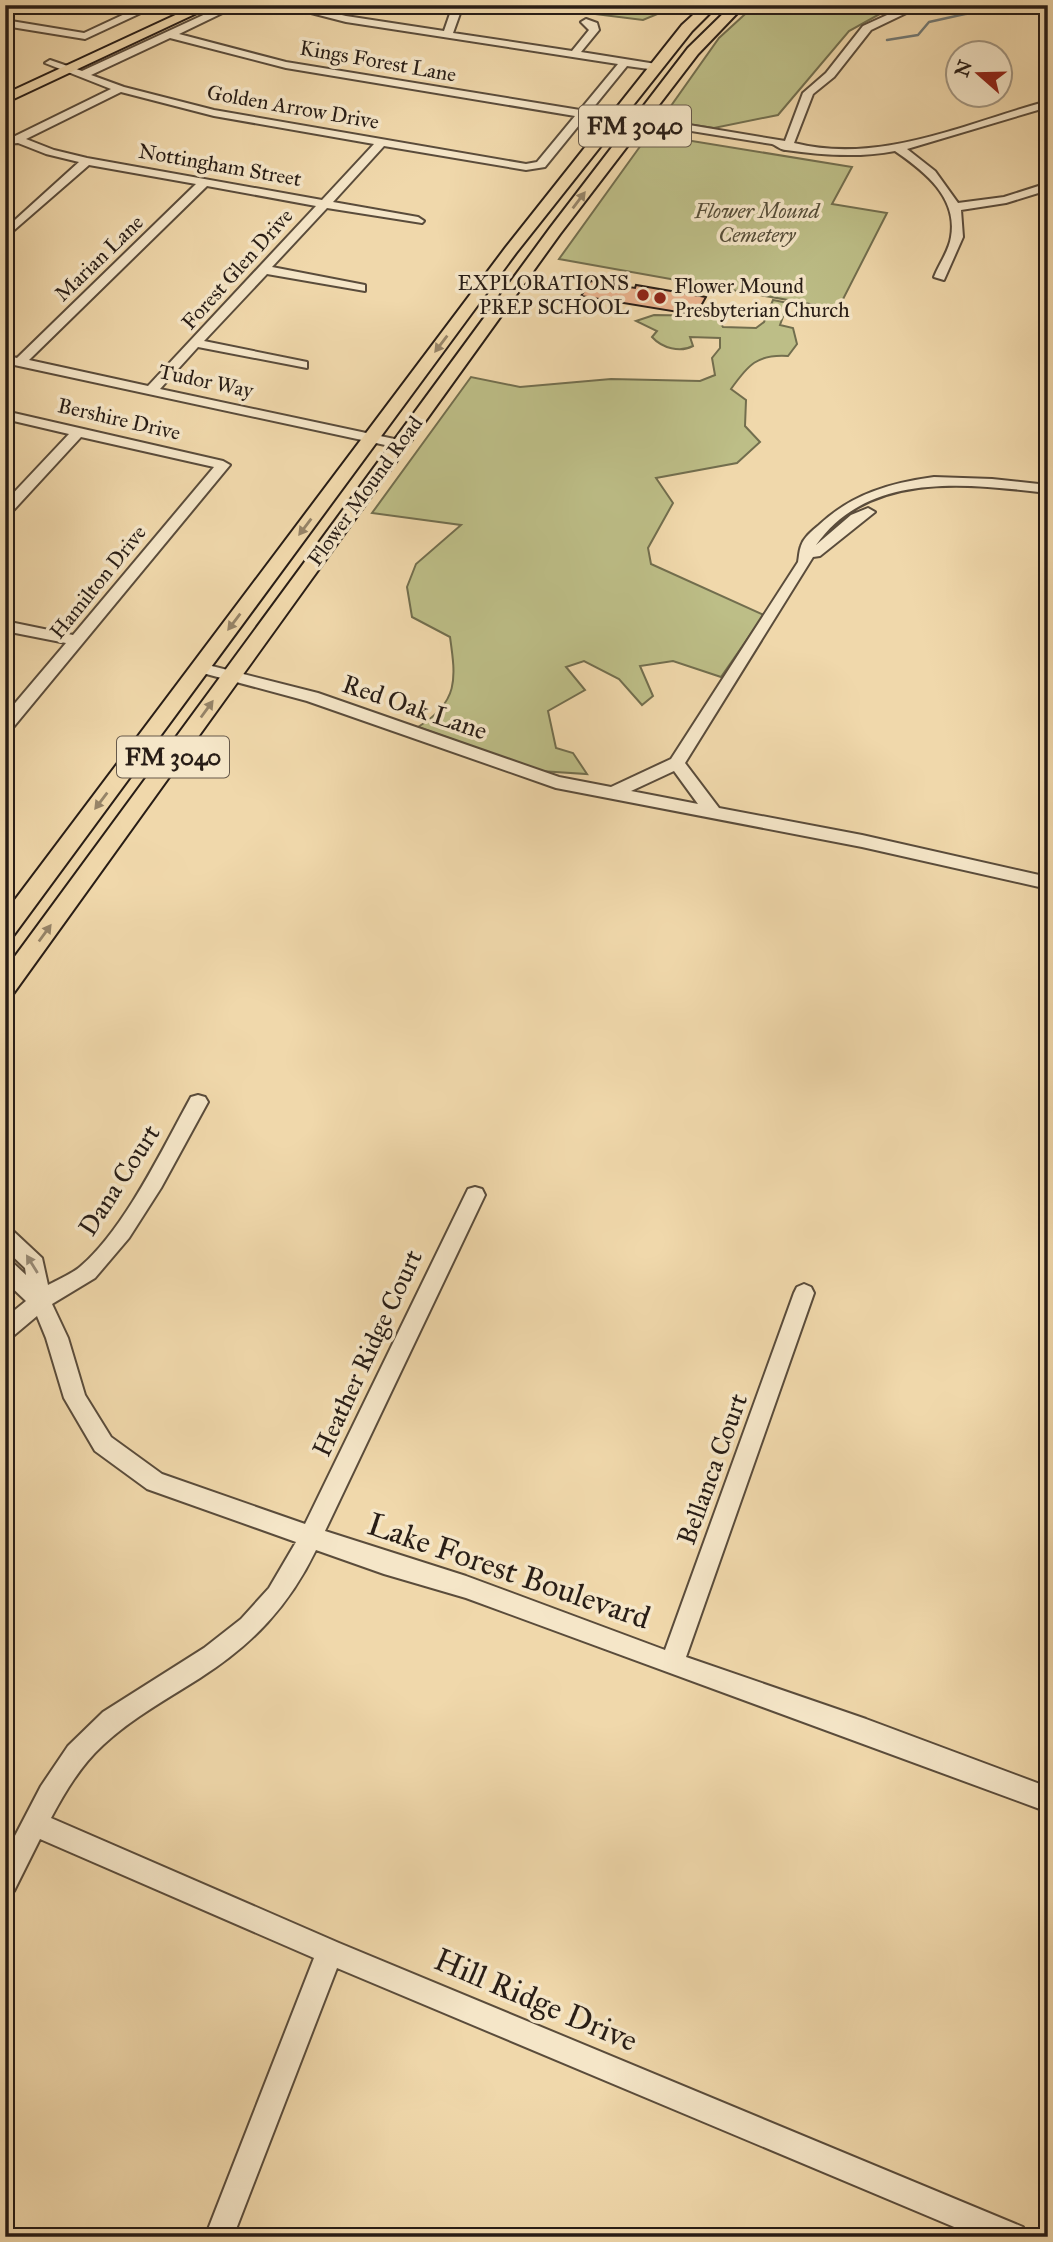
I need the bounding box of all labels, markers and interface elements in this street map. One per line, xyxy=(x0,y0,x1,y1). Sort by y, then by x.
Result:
street label: Kings Forest Lane xyxy=(298,34,459,88)
north arrow xyxy=(944,38,1014,108)
text: N xyxy=(950,57,977,80)
street label: Golden Arrow Drive xyxy=(205,79,381,135)
road number: FM 3040 xyxy=(579,106,691,146)
street label: Nottingham Street xyxy=(137,138,304,192)
one-way arrow xyxy=(571,191,585,209)
park label: Flower Mound Cemetery xyxy=(693,198,822,248)
street label: Forest Glen Drive xyxy=(176,203,298,335)
street label: Marian Lane xyxy=(49,209,149,307)
place label: EXPLORATIONS PREP SCHOOL xyxy=(457,270,629,320)
place label: Flower Mound Presbyterian Church xyxy=(674,273,850,323)
marker: EXPLORATIONS PREP SCHOOL xyxy=(635,287,651,303)
marker: Flower Mound Presbyterian Church xyxy=(652,290,668,306)
one-way arrow xyxy=(434,335,448,354)
street label: Tudor Way xyxy=(156,358,257,404)
street label: Bershire Drive xyxy=(55,392,183,446)
street label: Flower Mound Road xyxy=(302,411,428,571)
one-way arrow xyxy=(298,518,312,536)
street label: Hamilton Drive xyxy=(44,520,152,644)
one-way arrow xyxy=(227,612,242,630)
street label: Red Oak Lane xyxy=(338,667,492,747)
one-way arrow xyxy=(200,700,214,718)
road number: FM 3040 xyxy=(117,736,229,778)
one-way arrow xyxy=(94,792,108,810)
one-way arrow xyxy=(38,924,52,942)
street label: Dana Court xyxy=(71,1118,167,1242)
street label: Heather Ridge Court xyxy=(305,1244,429,1462)
one-way arrow xyxy=(25,1254,38,1274)
street label: Bellanca Court xyxy=(670,1389,754,1549)
street label: Lake Forest Boulevard xyxy=(363,1504,655,1638)
street label: Hill Ridge Drive xyxy=(428,1940,644,2060)

